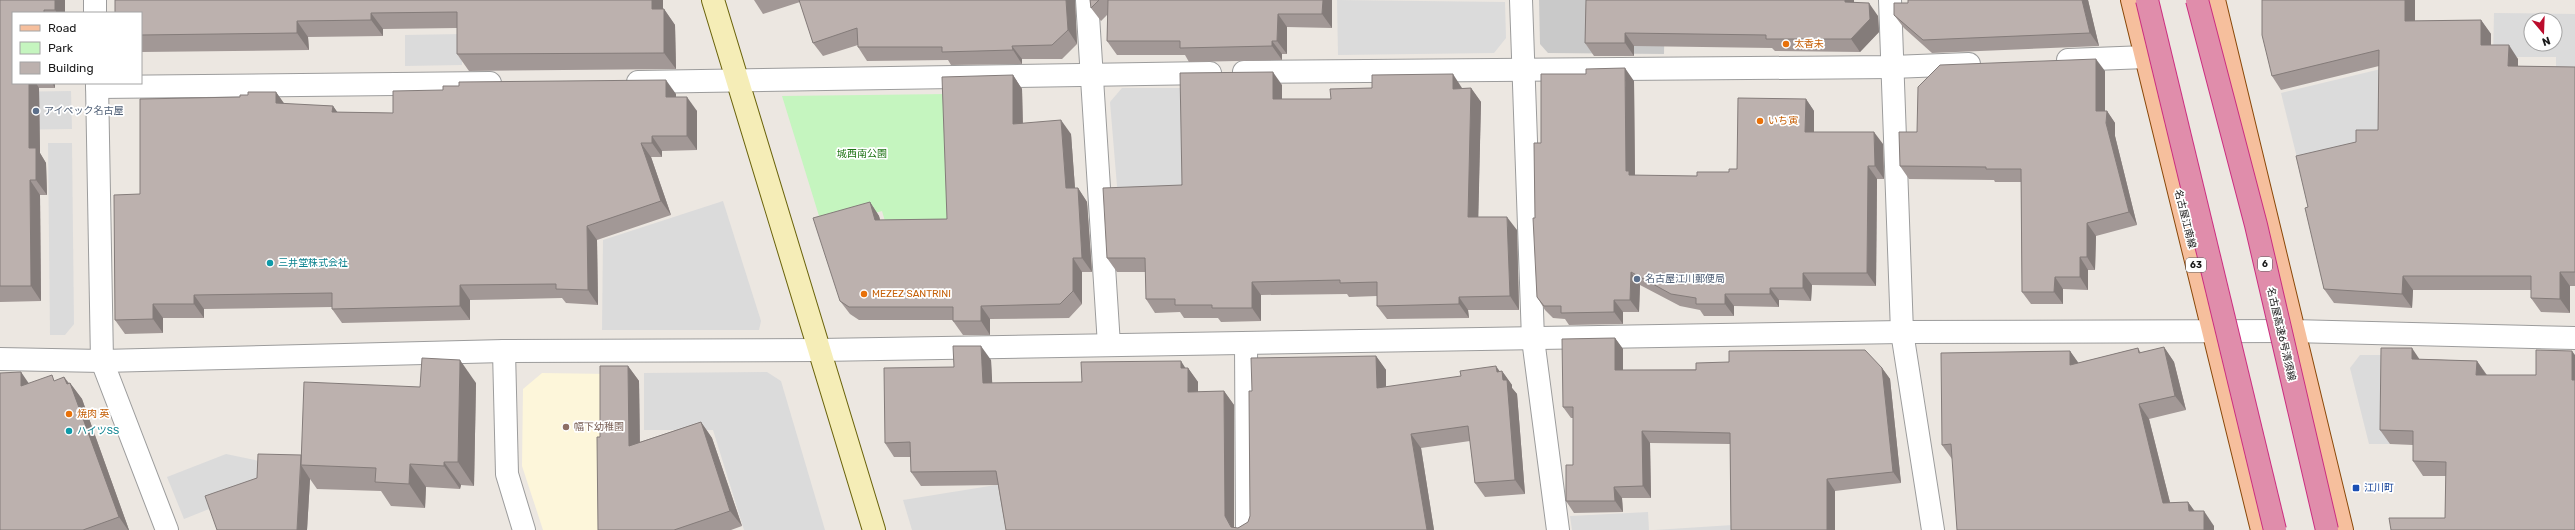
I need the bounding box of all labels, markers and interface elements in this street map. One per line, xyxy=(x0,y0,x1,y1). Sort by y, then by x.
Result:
legend xyxy=(12,12,142,84)
north arrow xyxy=(2523,12,2563,52)
text: Road xyxy=(48,21,76,35)
text: N xyxy=(2540,34,2552,48)
place label: 太香未 xyxy=(1794,38,1824,50)
marker: 太香未 xyxy=(1781,39,1791,49)
text: Park xyxy=(48,41,74,55)
text: Building xyxy=(48,61,94,75)
place label: アイペック名古屋 xyxy=(44,105,124,117)
marker: アイペック名古屋 xyxy=(31,106,41,116)
place label: いち寅 xyxy=(1768,115,1798,127)
marker: いち寅 xyxy=(1755,116,1765,126)
park label: 城西南公園 xyxy=(837,148,887,160)
street label: 名古屋江南線 xyxy=(2172,188,2198,250)
place label: 三井堂株式会社 xyxy=(278,257,348,269)
road number: 6 xyxy=(2258,257,2272,271)
marker: 三井堂株式会社 xyxy=(265,258,275,268)
road number: 63 xyxy=(2186,258,2206,272)
place label: 名古屋江川郵便局 xyxy=(1645,273,1725,285)
marker: 名古屋江川郵便局 xyxy=(1632,274,1642,284)
street label: 名古屋高速6号清須線 xyxy=(2264,286,2298,382)
place label: MEZEZ SANTRINI xyxy=(872,288,951,300)
marker: MEZEZ SANTRINI xyxy=(859,289,869,299)
place label: 焼肉 英 xyxy=(77,408,109,420)
marker: 焼肉 英 xyxy=(64,409,74,419)
place label: 幅下幼稚園 xyxy=(574,421,624,433)
marker: 幅下幼稚園 xyxy=(561,422,571,432)
place label: ハイツSS xyxy=(77,425,119,437)
marker: ハイツSS xyxy=(64,426,74,436)
place label: 江川町 xyxy=(2364,482,2394,494)
marker: 江川町 xyxy=(2351,483,2361,493)

